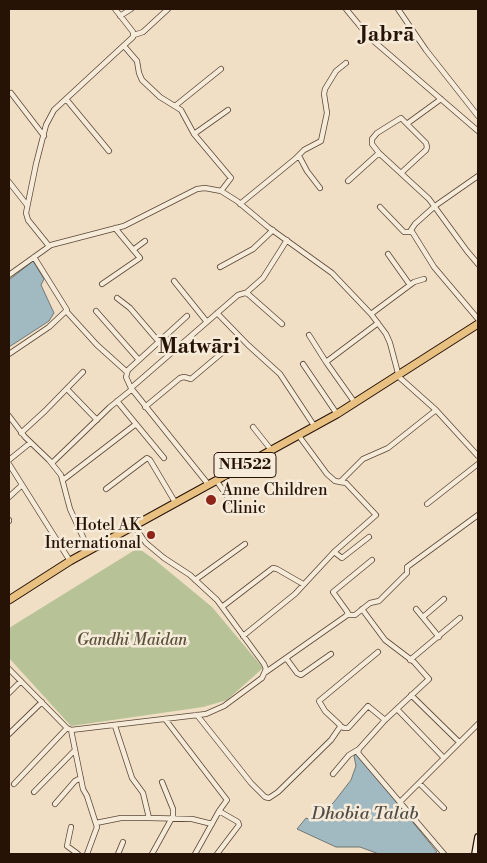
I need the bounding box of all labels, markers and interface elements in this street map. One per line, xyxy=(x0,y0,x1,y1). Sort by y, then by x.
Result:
district label: Jabrā xyxy=(360,23,414,49)
district label: Matwāri xyxy=(158,335,240,361)
road number: NH522 xyxy=(214,452,276,478)
place label: Anne Children Clinic xyxy=(222,481,327,519)
marker: Anne Children Clinic xyxy=(204,493,218,507)
place label: Hotel AK International xyxy=(45,516,141,554)
marker: Hotel AK International xyxy=(145,529,157,541)
park label: Gandhi Maidan xyxy=(77,631,187,651)
water label: Dhobia Talab xyxy=(311,804,419,826)

